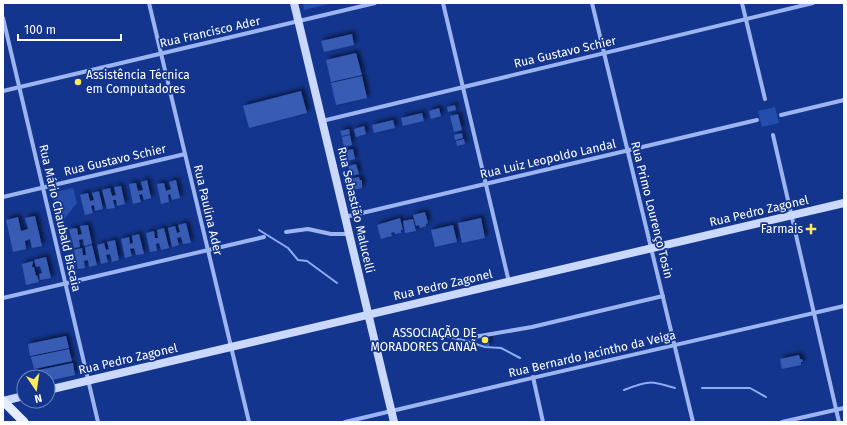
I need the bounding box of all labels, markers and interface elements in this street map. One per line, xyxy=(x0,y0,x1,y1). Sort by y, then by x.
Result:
street label: Rua Francisco Ader xyxy=(158,14,262,50)
scale bar xyxy=(18,16,121,42)
text: 100 m xyxy=(24,23,56,37)
street label: Rua Gustavo Schier xyxy=(512,33,618,71)
place label: Assistência Técnica em Computadores xyxy=(86,68,190,96)
marker: Assistência Técnica em Computadores xyxy=(73,77,83,87)
street label: Rua Luiz Leopoldo Landal xyxy=(479,136,618,181)
street label: Rua Primo Lourenço Tosin xyxy=(628,140,676,280)
street label: Rua Gustavo Schier xyxy=(62,141,168,179)
street label: Rua Mário Chaubald Biscaia xyxy=(36,143,84,293)
street label: Rua Sebastião Malucelli xyxy=(335,145,377,275)
street label: Rua Paulina Ader xyxy=(191,163,225,257)
street label: Rua Pedro Zagonel xyxy=(708,193,810,229)
place label: Farmais xyxy=(761,222,803,236)
marker: Farmais xyxy=(806,224,816,234)
street label: Rua Pedro Zagonel xyxy=(392,267,494,303)
place label: ASSOCIAÇÃO DE MORADORES CANAÃ xyxy=(370,325,477,354)
street label: Rua Bernardo Jacintho da Veiga xyxy=(507,328,677,380)
marker: ASSOCIAÇÃO DE MORADORES CANAÃ xyxy=(480,335,490,345)
street label: Rua Pedro Zagonel xyxy=(77,341,179,377)
north arrow xyxy=(16,369,56,409)
text: N xyxy=(33,391,43,405)

